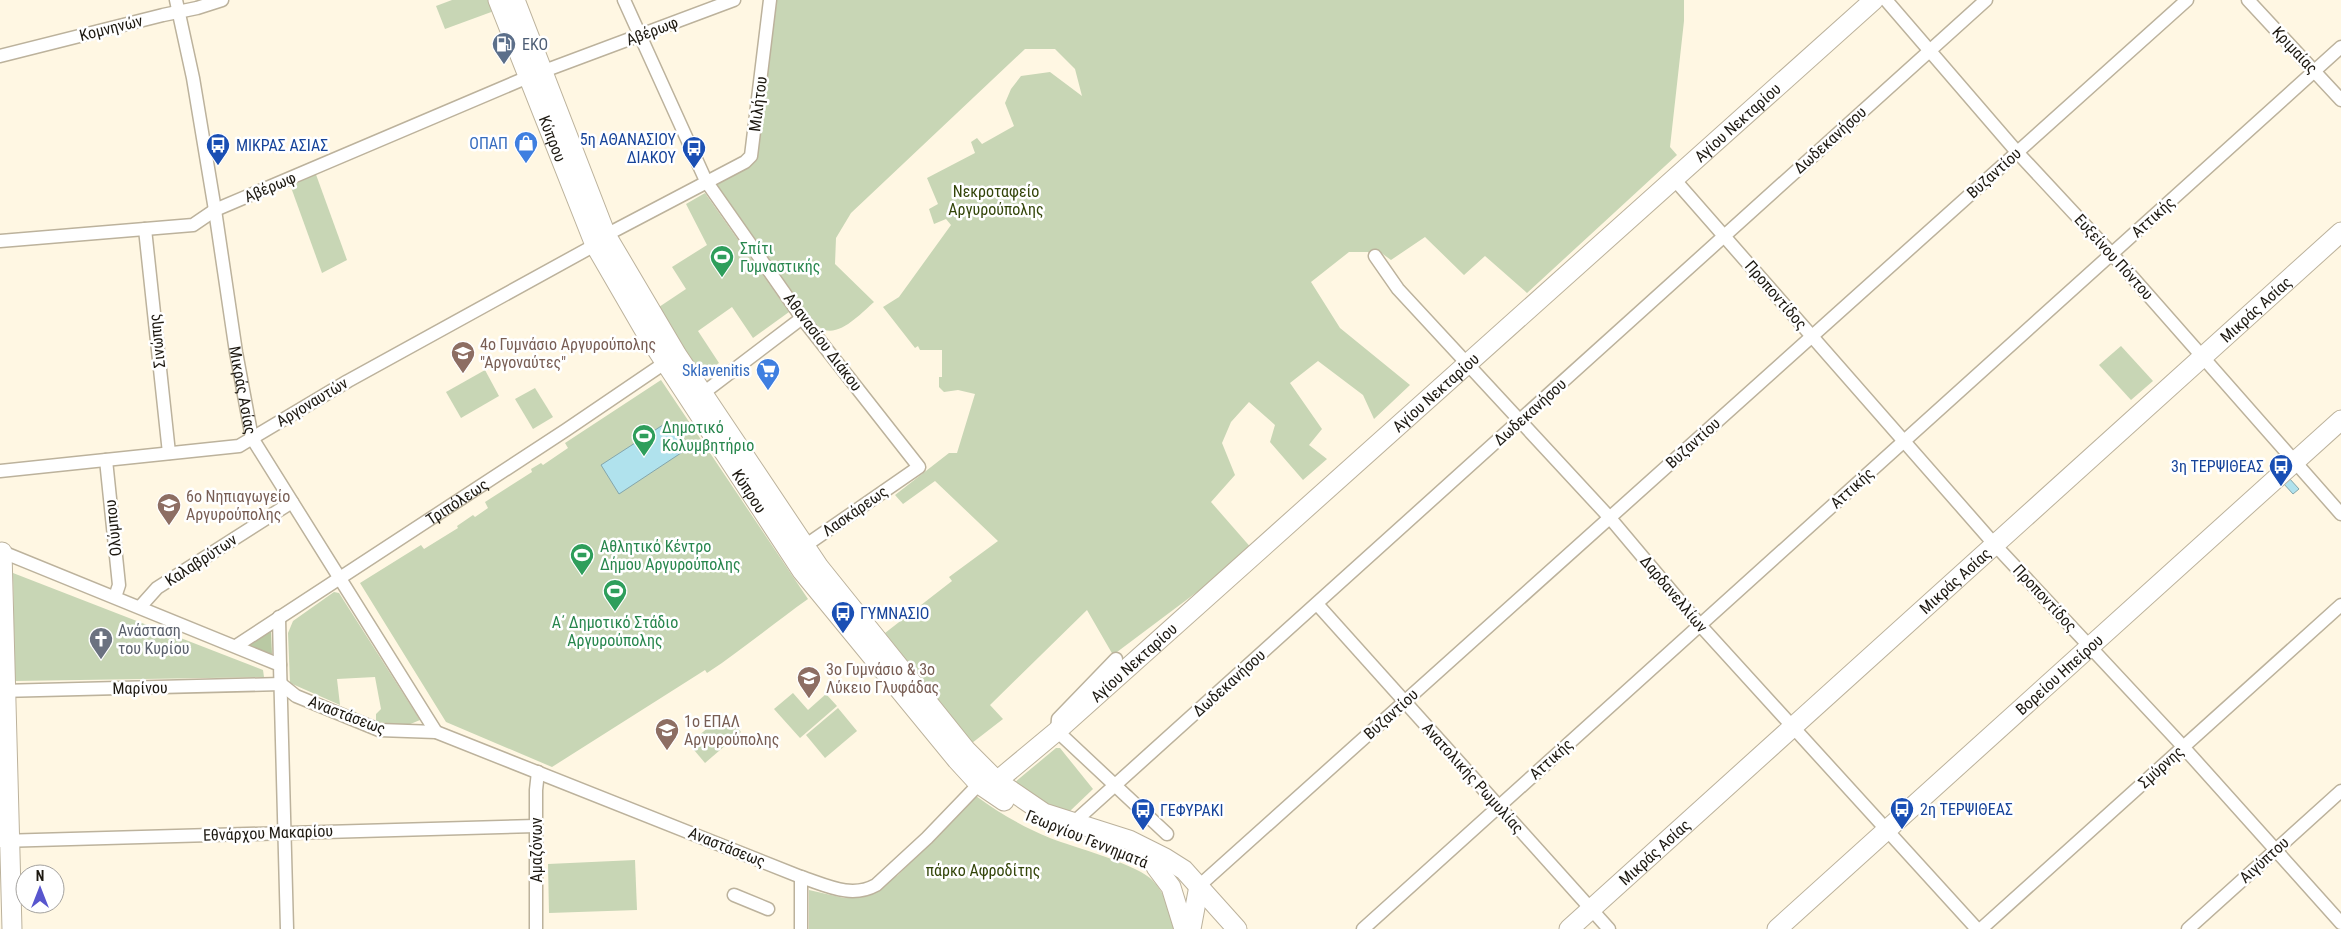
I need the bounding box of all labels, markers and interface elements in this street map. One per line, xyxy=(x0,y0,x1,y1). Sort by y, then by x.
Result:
street label: Κομνηνών xyxy=(77,11,145,45)
street label: Αβέρωφ xyxy=(623,12,681,50)
street label: Κριμαίας xyxy=(2268,22,2322,78)
fuel station icon: ΕΚΟ xyxy=(491,31,517,65)
place label: ΕΚΟ xyxy=(522,35,548,54)
street label: Μιλήτου xyxy=(745,75,771,133)
street label: Αγίου Νεκταρίου xyxy=(1690,79,1784,166)
street label: Δωδεκανήσου xyxy=(1790,102,1870,178)
street label: Κύπρου xyxy=(535,113,571,164)
shop icon: ΟΠΑΠ xyxy=(513,130,539,164)
place label: 5η ΑΘΑΝΑΣΙΟΥ ΔΙΑΚΟΥ xyxy=(580,130,677,167)
bus stop icon: ΜΙΚΡΑΣ ΑΣΙΑΣ xyxy=(205,132,231,166)
place label: ΟΠΑΠ xyxy=(469,134,508,153)
bus stop icon: 5η ΑΘΑΝΑΣΙΟΥ ΔΙΑΚΟΥ xyxy=(681,135,707,169)
place label: ΜΙΚΡΑΣ ΑΣΙΑΣ xyxy=(236,136,328,155)
street label: Βυζαντίου xyxy=(1963,144,2025,202)
street label: Αβέρωφ xyxy=(241,168,299,206)
park label: Νεκροταφείο Αργυρούπολης xyxy=(948,182,1044,219)
street label: Αττικής xyxy=(2127,193,2179,241)
street label: Ευξείνου Πόντου xyxy=(2071,210,2157,304)
place label: Σπίτι Γυμναστικής xyxy=(740,239,820,276)
sports icon: Σπίτι Γυμναστικής xyxy=(709,244,735,278)
street label: Προποντίδος xyxy=(1741,257,1811,333)
street label: Μικράς Ασίας xyxy=(2216,272,2295,346)
street label: Αθανασίου Διάκου xyxy=(780,289,866,395)
street label: Σινώπης xyxy=(145,313,169,369)
place label: 4ο Γυμνάσιο Αργυρούπολης "Αργοναύτες" xyxy=(480,335,656,372)
school or university icon: 4ο Γυμνάσιο Αργυρούπολης "Αργοναύτες" xyxy=(450,340,476,374)
street label: Μικράς Ασίας xyxy=(226,344,261,436)
street label: Αγίου Νεκταρίου xyxy=(1389,349,1482,436)
supermarket icon: Sklavenitis xyxy=(755,357,781,391)
place label: Sklavenitis xyxy=(682,361,750,380)
street label: Αργοναυτών xyxy=(273,373,351,431)
street label: Δωδεκανήσου xyxy=(1490,374,1570,450)
street label: Βυζαντίου xyxy=(1662,414,1724,472)
place label: Δημοτικό Κολυμβητήριο xyxy=(662,418,754,455)
sports icon: Δημοτικό Κολυμβητήριο xyxy=(631,423,657,457)
bus stop icon: 3η ΤΕΡΨΙΘΕΑΣ xyxy=(2268,453,2294,487)
place label: 3η ΤΕΡΨΙΘΕΑΣ xyxy=(2171,457,2264,476)
street label: Αττικής xyxy=(1826,464,1878,512)
street label: Κύπρου xyxy=(728,465,771,516)
street label: Τριπόλεως xyxy=(422,474,492,529)
street label: Λασκάρεως xyxy=(819,482,891,540)
place label: 6ο Νηπιαγωγείο Αργυρούπολης xyxy=(186,487,290,524)
school or university icon: 6ο Νηπιαγωγείο Αργυρούπολης xyxy=(156,492,182,526)
street label: Ολύμπου xyxy=(101,499,125,557)
street label: Καλαβρύτων xyxy=(162,530,241,590)
place label: Αθλητικό Κέντρο Δήμου Αργυρούπολης xyxy=(600,537,741,574)
sports icon: Αθλητικό Κέντρο Δήμου Αργυρούπολης xyxy=(569,542,595,576)
street label: Μικράς Ασίας xyxy=(1915,544,1995,618)
street label: Δαρδανελλίων xyxy=(1636,552,1712,636)
street label: Προποντίδος xyxy=(2009,560,2081,636)
sports icon: Α΄ Δημοτικό Στάδιο Αργυρούπολης xyxy=(602,578,628,612)
bus stop icon: ΓΥΜΝΑΣΙΟ xyxy=(830,600,856,634)
place label: ΓΥΜΝΑΣΙΟ xyxy=(860,604,929,623)
place label: Α΄ Δημοτικό Στάδιο Αργυρούπολης xyxy=(552,613,678,650)
street label: Αγίου Νεκταρίου xyxy=(1087,619,1181,706)
place label: Ανάσταση του Κυρίου xyxy=(118,621,189,658)
church icon: Ανάσταση του Κυρίου xyxy=(88,626,114,660)
street label: Βορείου Ηπείρου xyxy=(2012,630,2107,719)
street label: Δωδεκανήσου xyxy=(1189,645,1269,721)
place label: 3ο Γυμνάσιο & 3ο Λύκειο Γλυφάδας xyxy=(826,660,939,697)
school or university icon: 3ο Γυμνάσιο & 3ο Λύκειο Γλυφάδας xyxy=(796,665,822,699)
street label: Μαρίνου xyxy=(112,678,168,698)
street label: Βυζαντίου xyxy=(1360,685,1422,743)
street label: Αναστάσεως xyxy=(306,692,388,738)
place label: 1o ΕΠΑΛ Αργυρούπολης xyxy=(684,712,779,749)
school or university icon: 1o ΕΠΑΛ Αργυρούπολης xyxy=(654,717,680,751)
street label: Ανατολικής Ρωμυλίας xyxy=(1418,719,1528,837)
street label: Αττικής xyxy=(1525,735,1577,783)
street label: Σμύρνης xyxy=(2135,742,2187,792)
bus stop icon: 2η ΤΕΡΨΙΘΕΑΣ xyxy=(1889,796,1915,830)
bus stop icon: ΓΕΦΥΡΑΚΙ xyxy=(1130,797,1156,831)
place label: 2η ΤΕΡΨΙΘΕΑΣ xyxy=(1920,800,2013,819)
place label: ΓΕΦΥΡΑΚΙ xyxy=(1160,801,1224,820)
street label: Γεωργίου Γεννηματά xyxy=(1023,806,1151,872)
street label: Μικράς Ασίας xyxy=(1615,815,1694,889)
street label: Αμαζόνων xyxy=(527,817,546,883)
street label: Εθνάρχου Μακαρίου xyxy=(203,821,333,845)
street label: Αναστάσεως xyxy=(686,823,768,871)
street label: Αιγύπτου xyxy=(2235,833,2293,887)
park label: πάρκο Αφροδίτης xyxy=(926,861,1040,880)
north arrow xyxy=(15,864,65,914)
text: N xyxy=(36,868,44,884)

